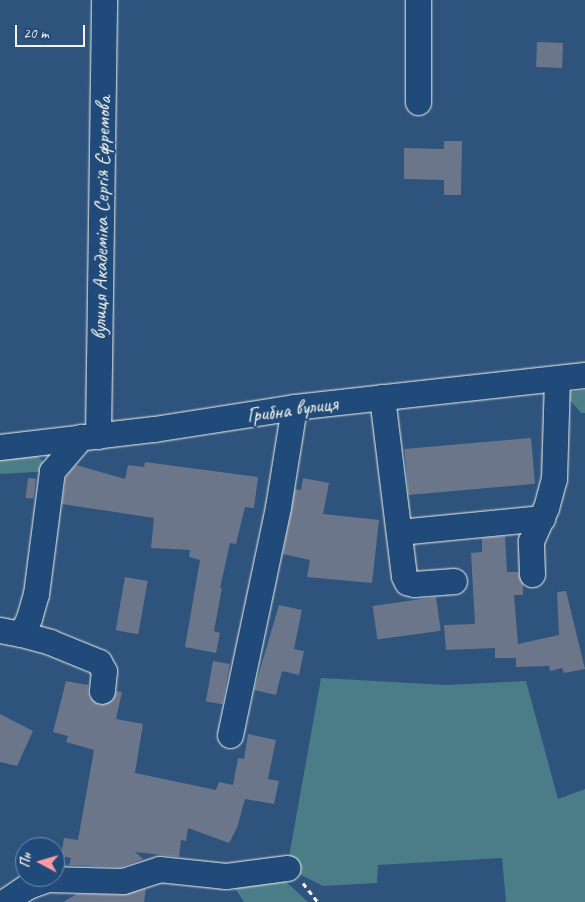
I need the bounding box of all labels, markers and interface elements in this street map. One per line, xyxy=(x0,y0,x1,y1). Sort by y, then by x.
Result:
scale bar xyxy=(18,15,88,47)
text: 20 m xyxy=(23,24,49,43)
street label: вулиця Академіка Сергія Єфремова xyxy=(86,96,116,340)
street label: Грибна вулиця xyxy=(244,390,340,428)
north arrow xyxy=(15,837,65,887)
text: Пн xyxy=(16,852,35,869)

